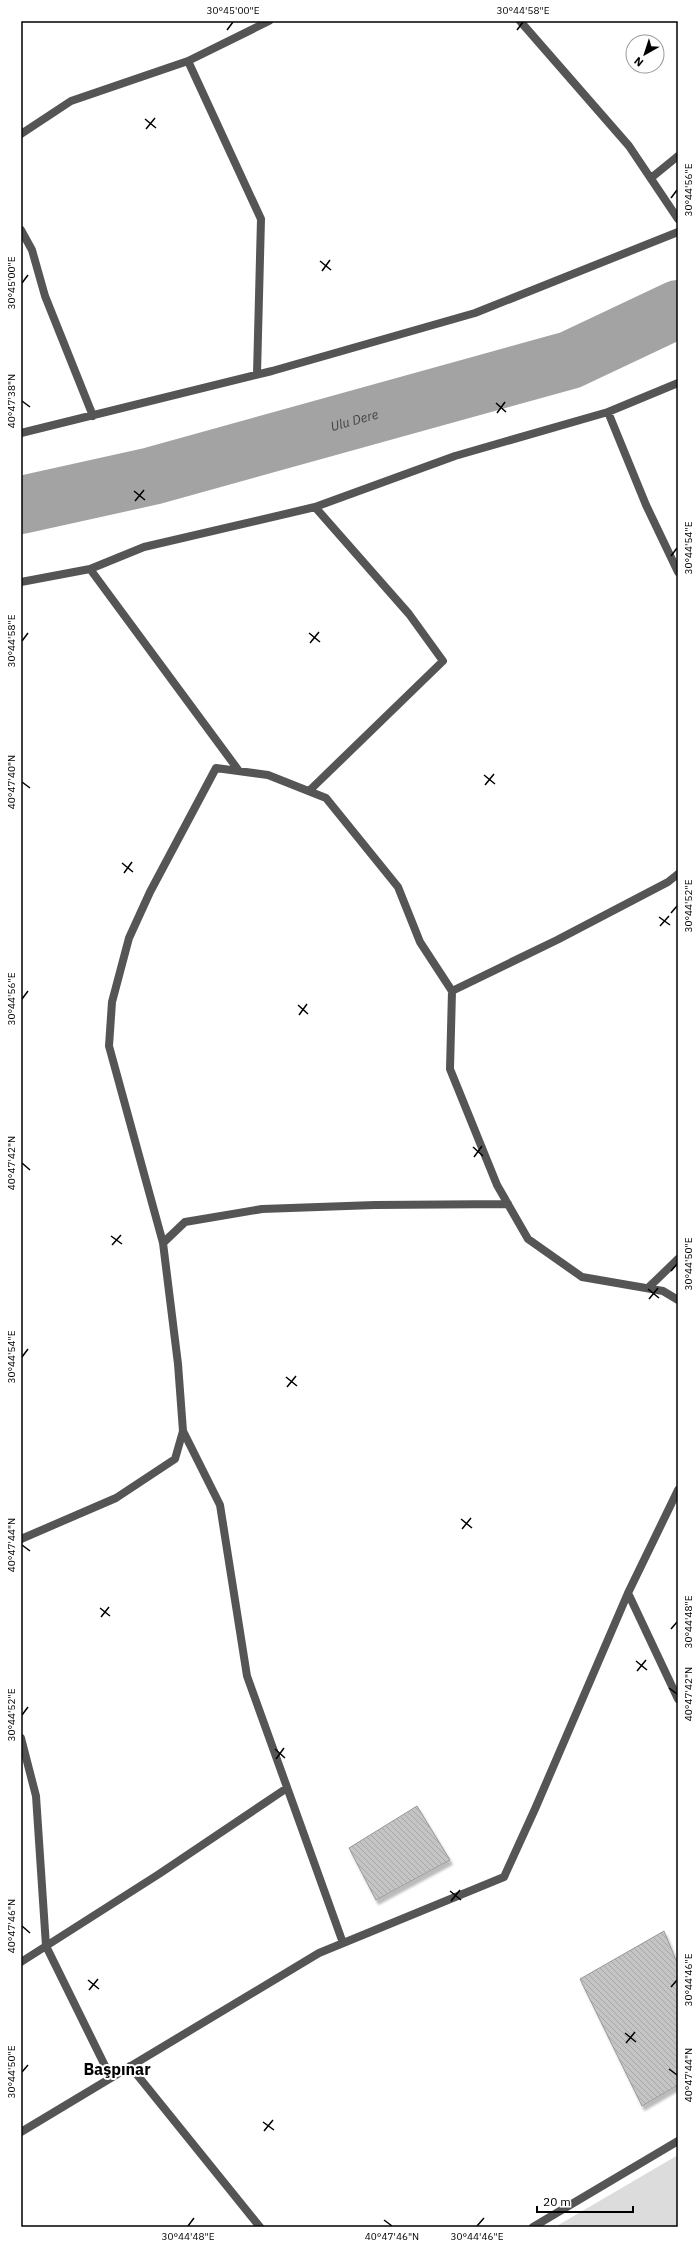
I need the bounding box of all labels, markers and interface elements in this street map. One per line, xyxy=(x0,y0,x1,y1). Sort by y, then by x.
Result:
text: 30°45'00"E xyxy=(206,4,260,17)
text: 30°44'58"E xyxy=(496,4,550,17)
north arrow xyxy=(625,34,665,74)
text: N xyxy=(631,54,646,70)
text: 30°44'56"E xyxy=(682,163,695,217)
text: 30°45'00"E xyxy=(5,256,18,310)
text: 40°47'38"N xyxy=(5,374,18,428)
water label: Ulu Dere xyxy=(328,405,380,435)
text: 30°44'54"E xyxy=(682,521,695,575)
text: 30°44'58"E xyxy=(5,614,18,668)
text: 40°47'40"N xyxy=(5,755,18,809)
text: 30°44'52"E xyxy=(682,879,695,933)
text: 30°44'56"E xyxy=(5,972,18,1026)
text: 40°47'42"N xyxy=(5,1136,18,1190)
text: 30°44'50"E xyxy=(682,1237,695,1291)
text: 30°44'54"E xyxy=(5,1330,18,1384)
text: 40°47'44"N xyxy=(5,1518,18,1572)
text: 30°44'48"E xyxy=(682,1595,695,1649)
text: 40°47'42"N xyxy=(682,1667,695,1721)
text: 30°44'52"E xyxy=(5,1688,18,1742)
text: 40°47'46"N xyxy=(5,1899,18,1953)
text: 30°44'46"E xyxy=(682,1953,695,2007)
text: 30°44'50"E xyxy=(5,2045,18,2099)
text: 40°47'44"N xyxy=(682,2048,695,2102)
district label: Başpınar xyxy=(83,2059,151,2079)
scale bar xyxy=(537,2188,633,2214)
text: 20 m xyxy=(543,2194,571,2209)
text: 30°44'48"E xyxy=(161,2230,215,2243)
text: 40°47'46"N xyxy=(365,2230,419,2243)
text: 30°44'46"E xyxy=(450,2230,504,2243)

